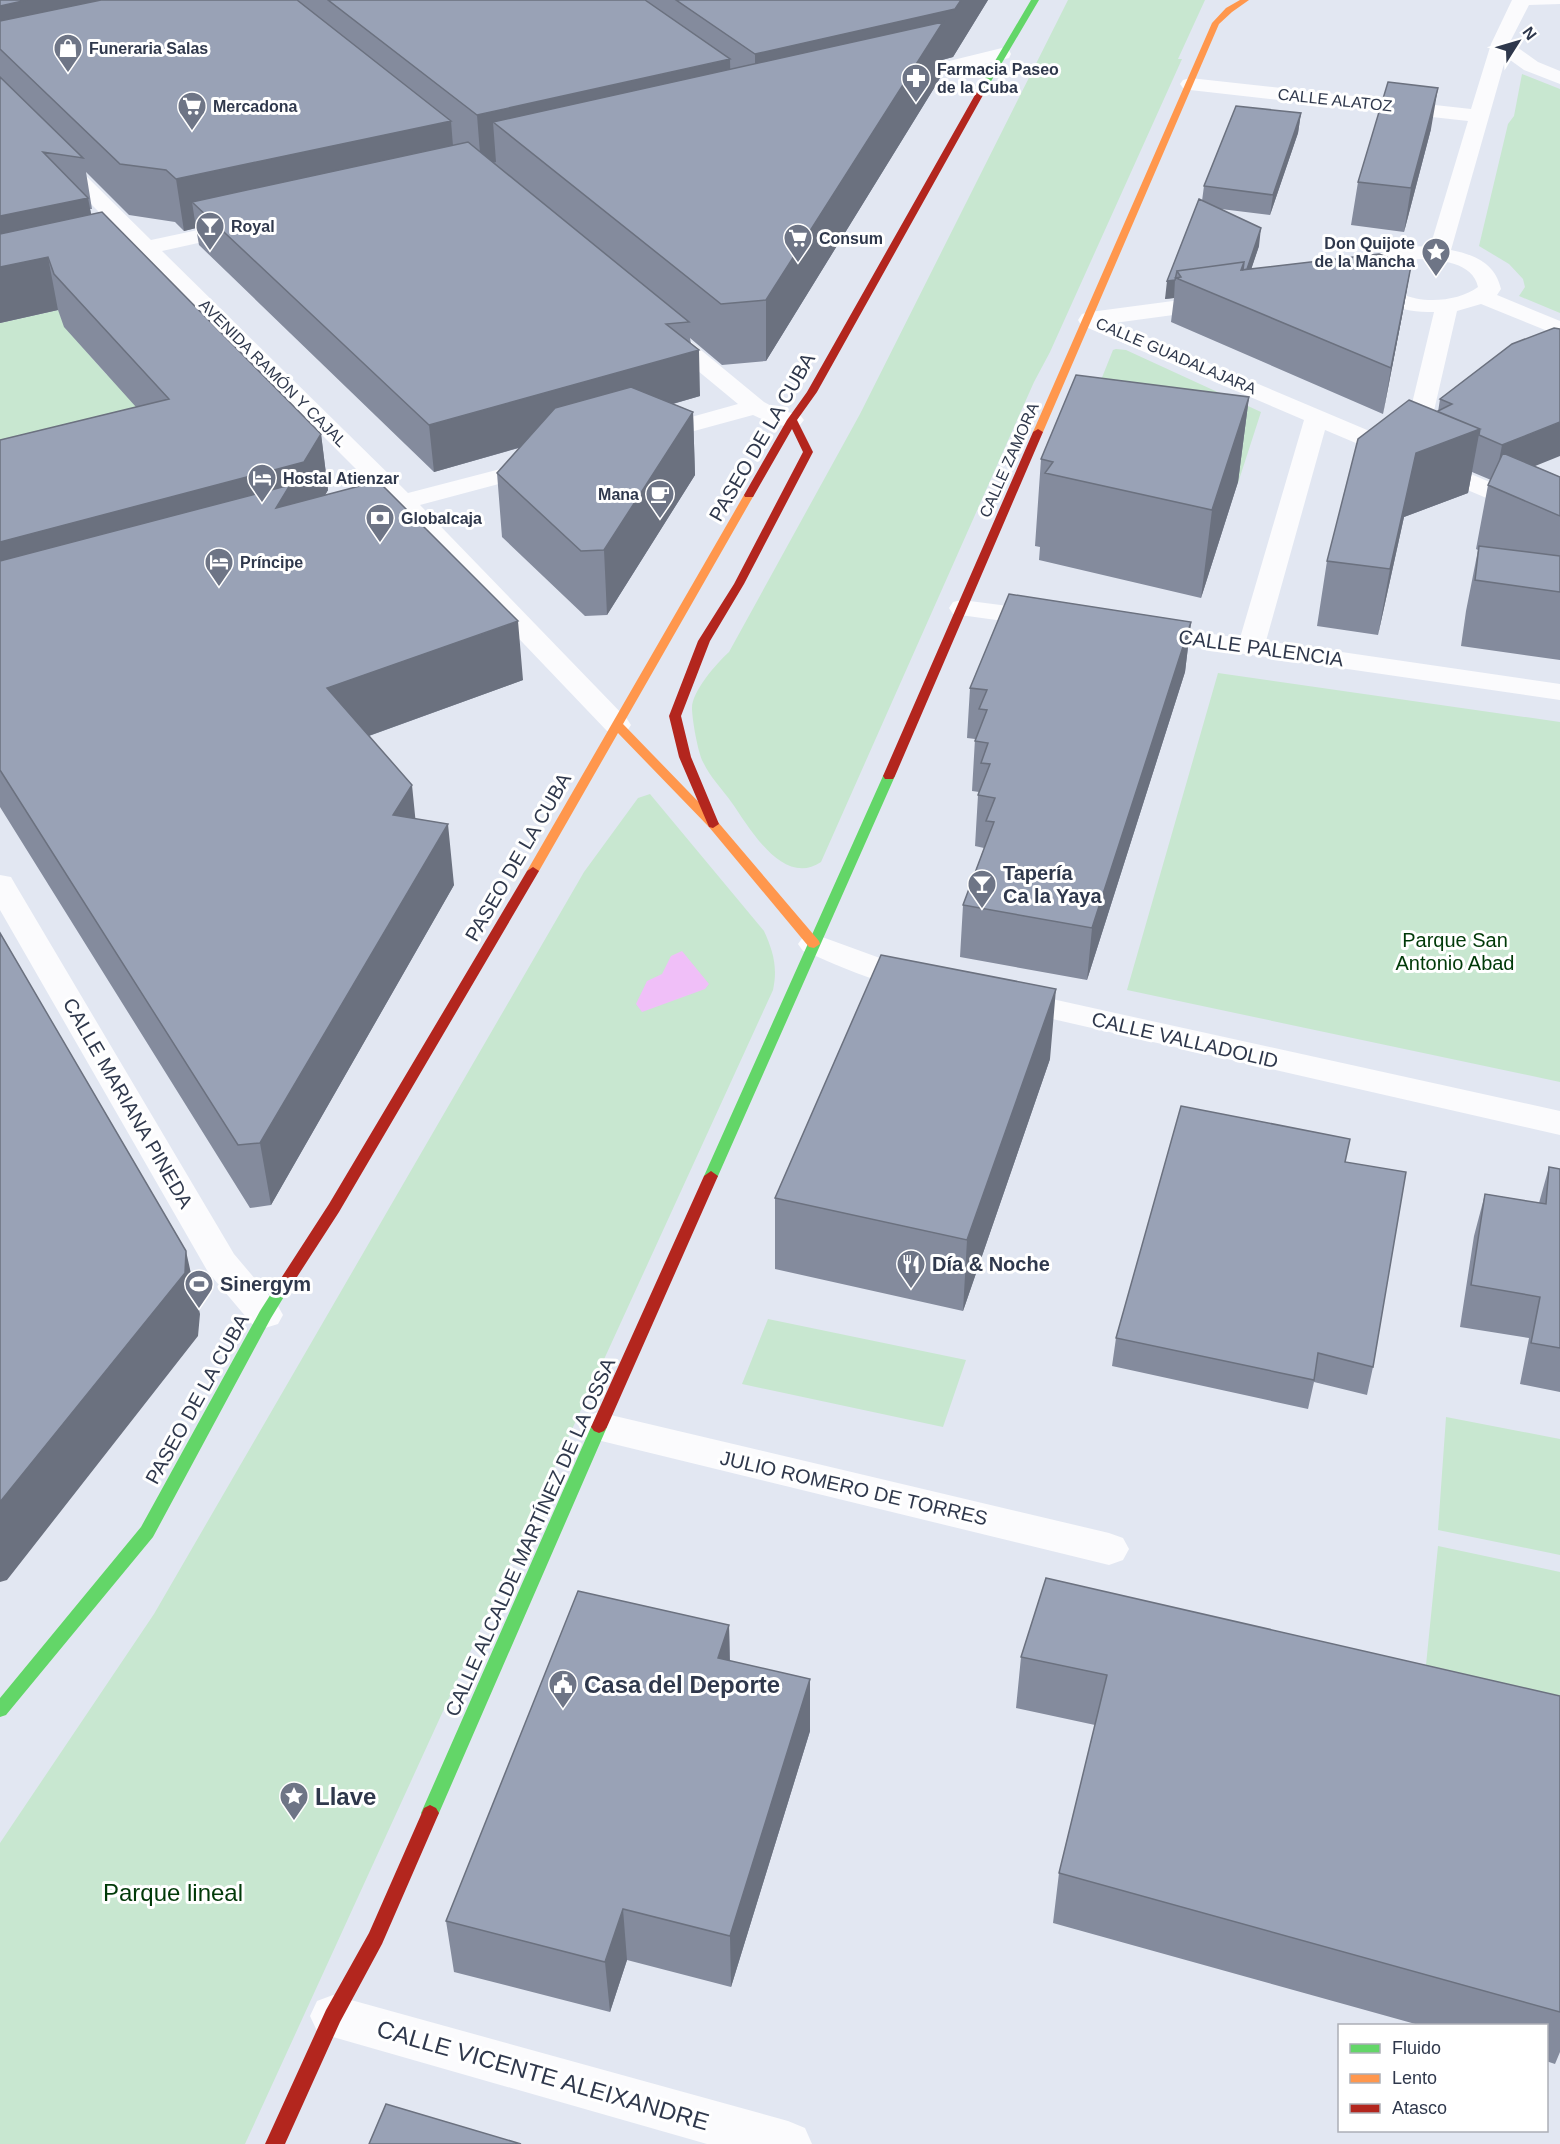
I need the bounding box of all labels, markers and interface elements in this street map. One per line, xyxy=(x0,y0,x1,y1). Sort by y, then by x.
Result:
north arrow xyxy=(1488,12,1548,72)
text: N xyxy=(1519,24,1540,43)
shop icon: Funeraria Salas xyxy=(52,32,84,74)
place label: Funeraria Salas xyxy=(89,40,208,57)
place label: Farmacia Paseo de la Cuba xyxy=(937,61,1059,96)
pharmacy icon: Farmacia Paseo de la Cuba xyxy=(900,62,932,104)
street label: CALLE ALATOZ xyxy=(1277,86,1393,114)
supermarket icon: Mercadona xyxy=(176,90,208,132)
place label: Mercadona xyxy=(213,98,298,115)
bar icon: Royal xyxy=(194,210,226,252)
place label: Royal xyxy=(231,218,275,235)
supermarket icon: Consum xyxy=(782,222,814,264)
place label: Consum xyxy=(819,230,883,247)
place label: Don Quijote de la Mancha xyxy=(1315,235,1415,270)
place icon: Don Quijote de la Mancha xyxy=(1420,236,1452,278)
street label: AVENIDA RAMÓN Y CAJAL xyxy=(196,295,351,450)
street label: CALLE GUADALAJARA xyxy=(1093,314,1259,398)
street label: PASEO DE LA CUBA xyxy=(705,348,820,525)
street label: CALLE ZAMORA xyxy=(976,400,1042,520)
hotel icon: Hostal Atienzar xyxy=(246,462,278,504)
place label: Hostal Atienzar xyxy=(283,470,399,487)
cafe icon: Mana xyxy=(644,478,676,520)
place label: Mana xyxy=(598,486,639,503)
bank icon: Globalcaja xyxy=(364,502,396,544)
place label: Globalcaja xyxy=(401,510,482,527)
hotel icon: Príncipe xyxy=(203,546,235,588)
place label: Príncipe xyxy=(240,554,303,571)
street label: CALLE PALENCIA xyxy=(1177,626,1346,671)
street label: PASEO DE LA CUBA xyxy=(461,768,576,945)
place label: Tapería Ca la Yaya xyxy=(1003,862,1102,907)
bar icon: Tapería Ca la Yaya xyxy=(966,868,998,910)
park label: Parque San Antonio Abad xyxy=(1396,929,1515,974)
street label: CALLE MARIANA PINEDA xyxy=(59,994,198,1213)
street label: CALLE VALLADOLID xyxy=(1090,1008,1280,1072)
restaurant icon: Día & Noche xyxy=(895,1248,927,1290)
place label: Día & Noche xyxy=(932,1253,1050,1275)
sports icon: Sinergym xyxy=(183,1268,215,1310)
place label: Sinergym xyxy=(220,1273,311,1295)
street label: PASEO DE LA CUBA xyxy=(141,1310,253,1488)
street label: CALLE ALCALDE MARTÍNEZ DE LA OSSA xyxy=(441,1354,620,1720)
street label: JULIO ROMERO DE TORRES xyxy=(718,1446,990,1530)
public building icon: Casa del Deporte xyxy=(547,1668,579,1710)
place label: Casa del Deporte xyxy=(584,1671,780,1698)
place icon: Llave xyxy=(278,1780,310,1822)
place label: Llave xyxy=(315,1783,376,1810)
park label: Parque lineal xyxy=(103,1879,243,1906)
street label: CALLE VICENTE ALEIXANDRE xyxy=(374,2015,712,2135)
legend xyxy=(1338,2024,1548,2132)
text: Fluido xyxy=(1392,2038,1441,2058)
text: Lento xyxy=(1392,2068,1437,2088)
text: Atasco xyxy=(1392,2098,1447,2118)

